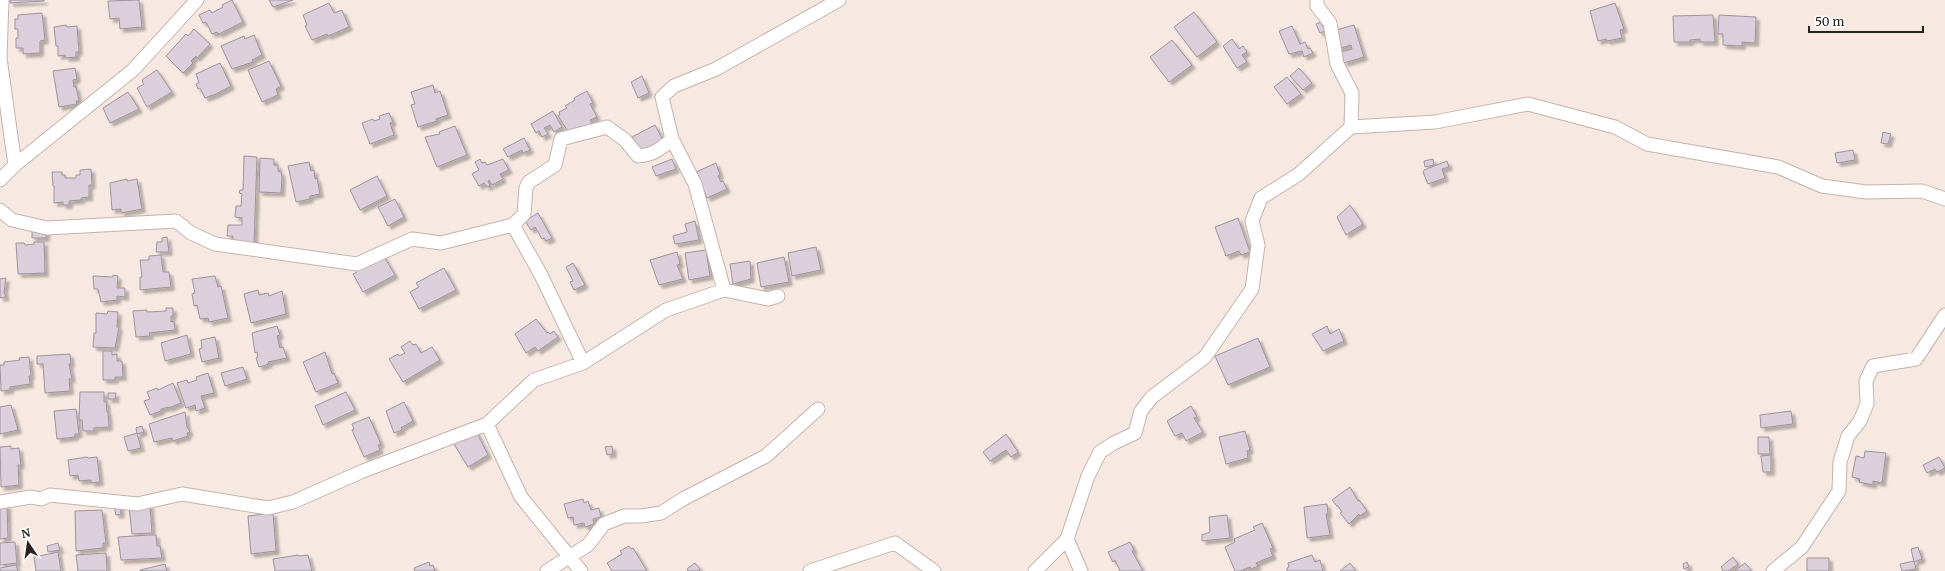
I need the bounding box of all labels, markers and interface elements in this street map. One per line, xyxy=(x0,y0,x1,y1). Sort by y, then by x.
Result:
scale bar xyxy=(1809,8,1923,34)
text: 50 m xyxy=(1815,14,1844,29)
north arrow xyxy=(8,523,48,563)
text: N xyxy=(20,525,32,541)

